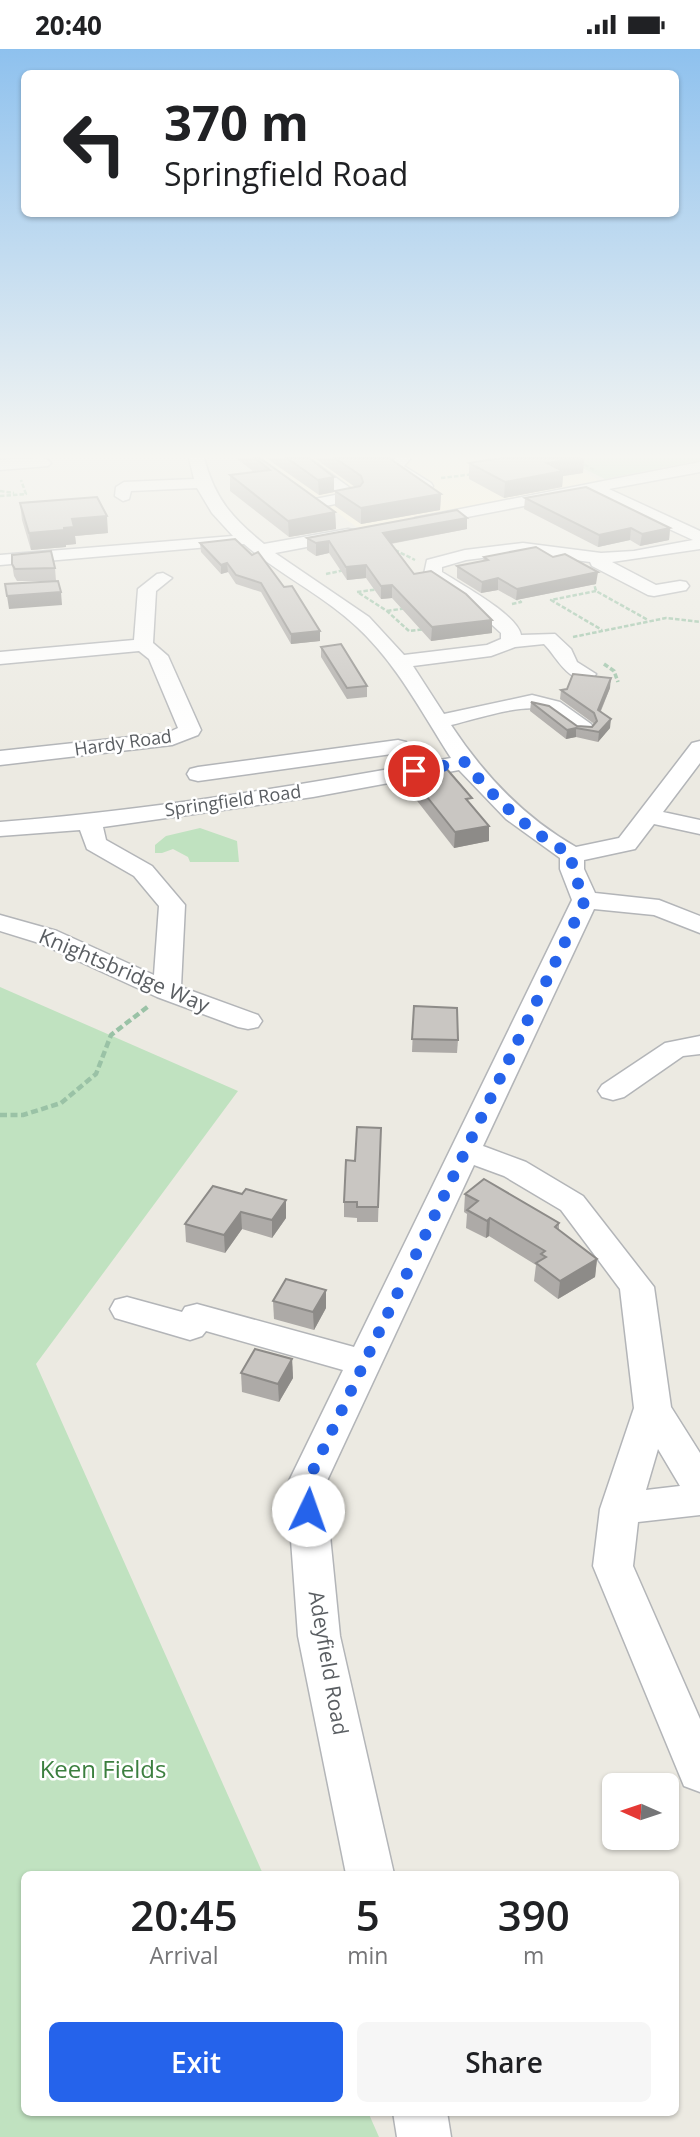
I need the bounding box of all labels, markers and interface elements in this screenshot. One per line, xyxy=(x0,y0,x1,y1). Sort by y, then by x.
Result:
text: 20:40 xyxy=(35,7,102,43)
text: 370 m xyxy=(164,89,309,155)
icon: left xyxy=(49,98,140,189)
text: Springfield Road xyxy=(164,152,408,195)
street label: Hardy Road xyxy=(73,723,173,761)
pin xyxy=(384,741,444,801)
icon: arrive xyxy=(395,752,433,790)
street label: Springfield Road xyxy=(163,779,303,821)
street label: Knightsbridge Way xyxy=(35,922,214,1019)
position arrow xyxy=(271,1473,345,1547)
street label: Adeyfield Road xyxy=(302,1588,355,1737)
park label: Keen Fields xyxy=(40,1752,166,1785)
north arrow xyxy=(602,1773,679,1850)
map controls xyxy=(602,1773,679,1850)
text: 20:45 xyxy=(130,1886,238,1943)
text: 5 xyxy=(356,1886,380,1943)
text: 390 xyxy=(498,1886,570,1943)
text: Arrival xyxy=(149,1939,219,1971)
text: min xyxy=(347,1939,388,1971)
text: m xyxy=(523,1939,544,1971)
button: Exit xyxy=(49,2022,343,2102)
button: Share xyxy=(357,2022,651,2102)

